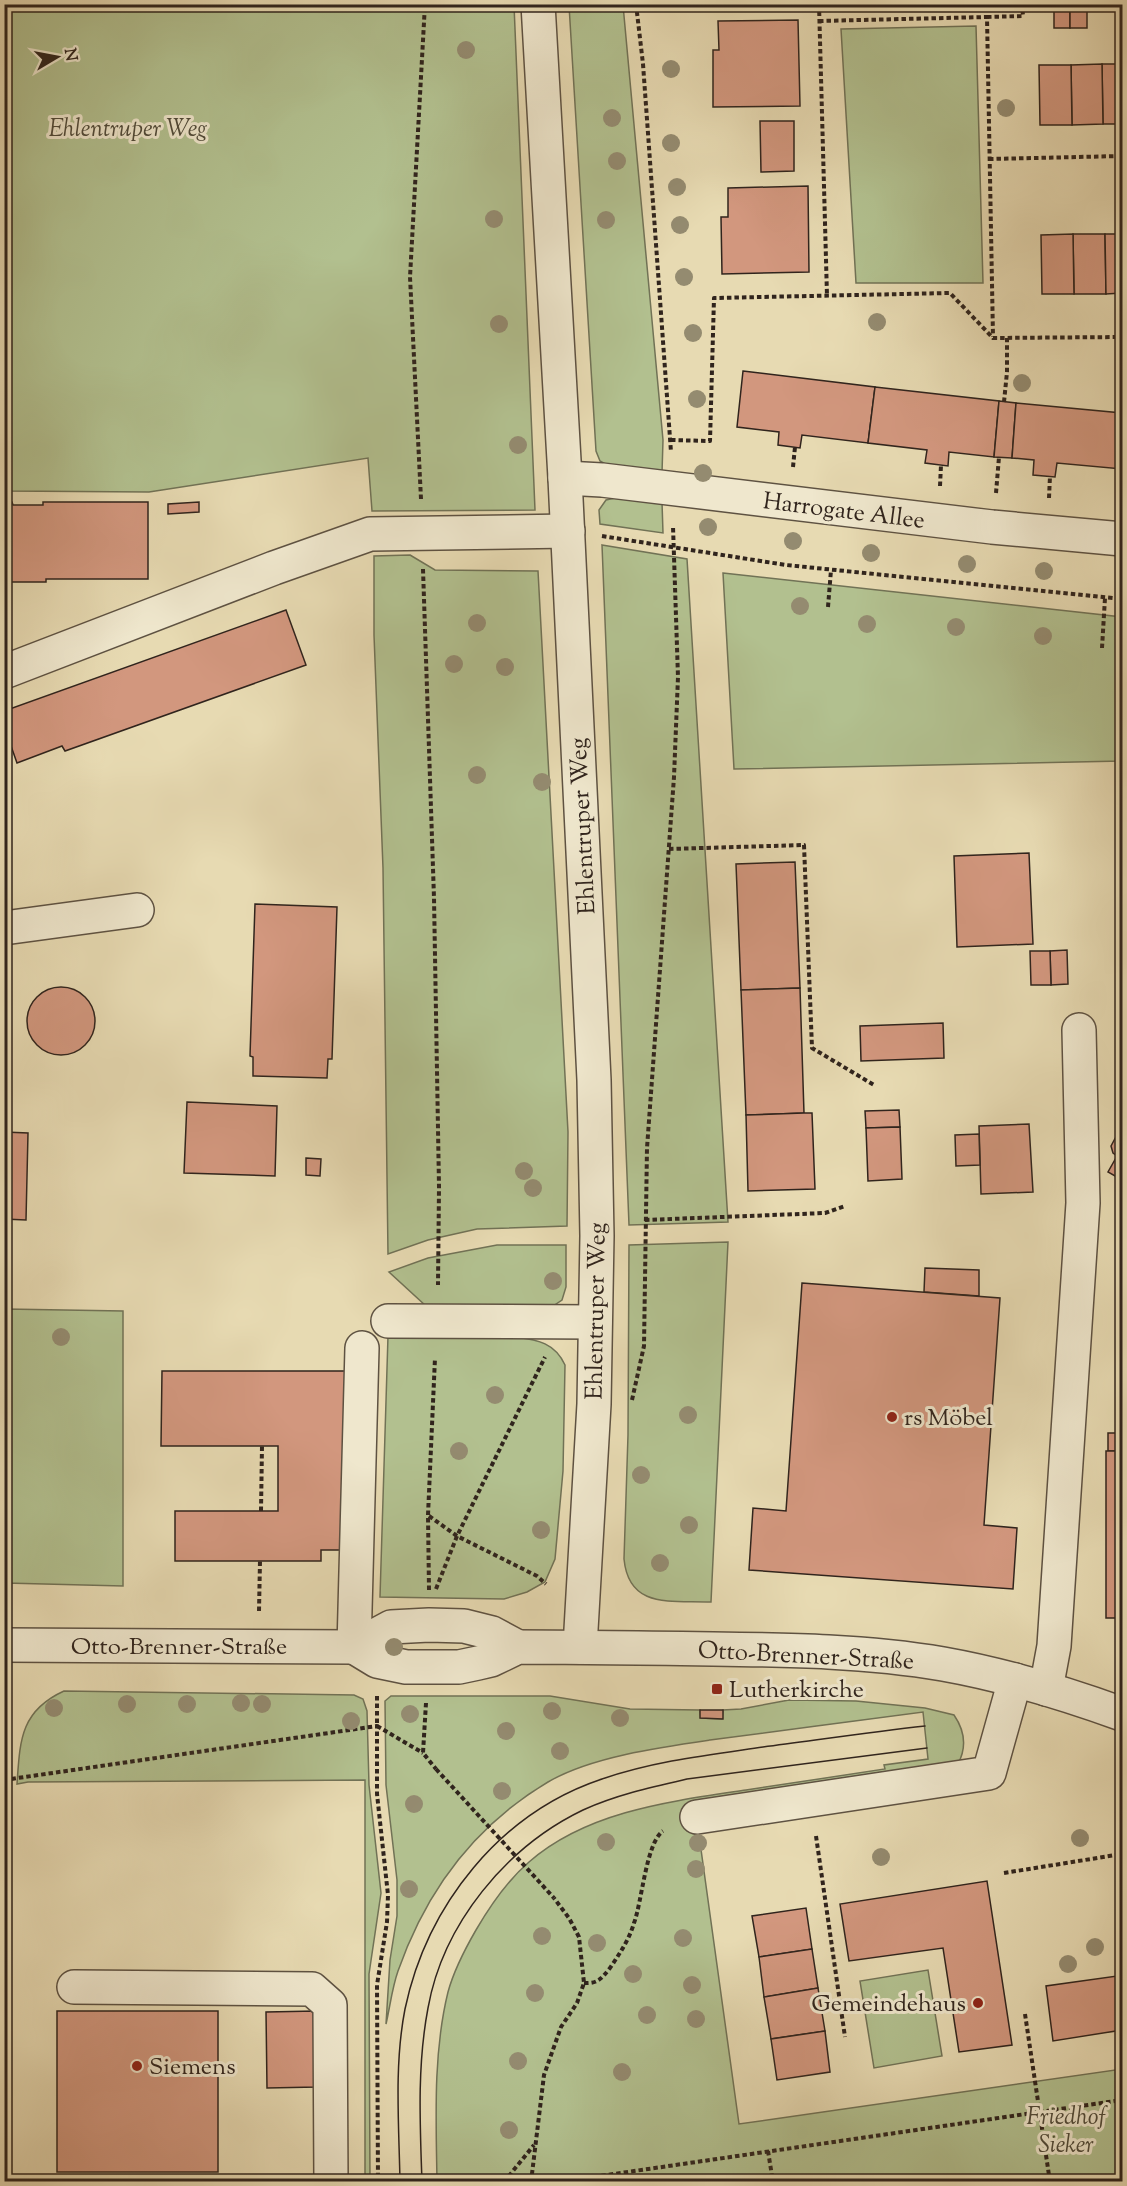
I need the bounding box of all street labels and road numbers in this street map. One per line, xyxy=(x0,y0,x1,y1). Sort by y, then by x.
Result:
street label: Harrogate Allee xyxy=(761,485,927,539)
street label: Ehlentruper Weg xyxy=(562,736,606,915)
street label: Ehlentruper Weg xyxy=(578,1222,616,1400)
street label: Otto-Brenner-Straße xyxy=(71,1631,287,1665)
street label: Otto-Brenner-Straße xyxy=(697,1634,915,1680)

